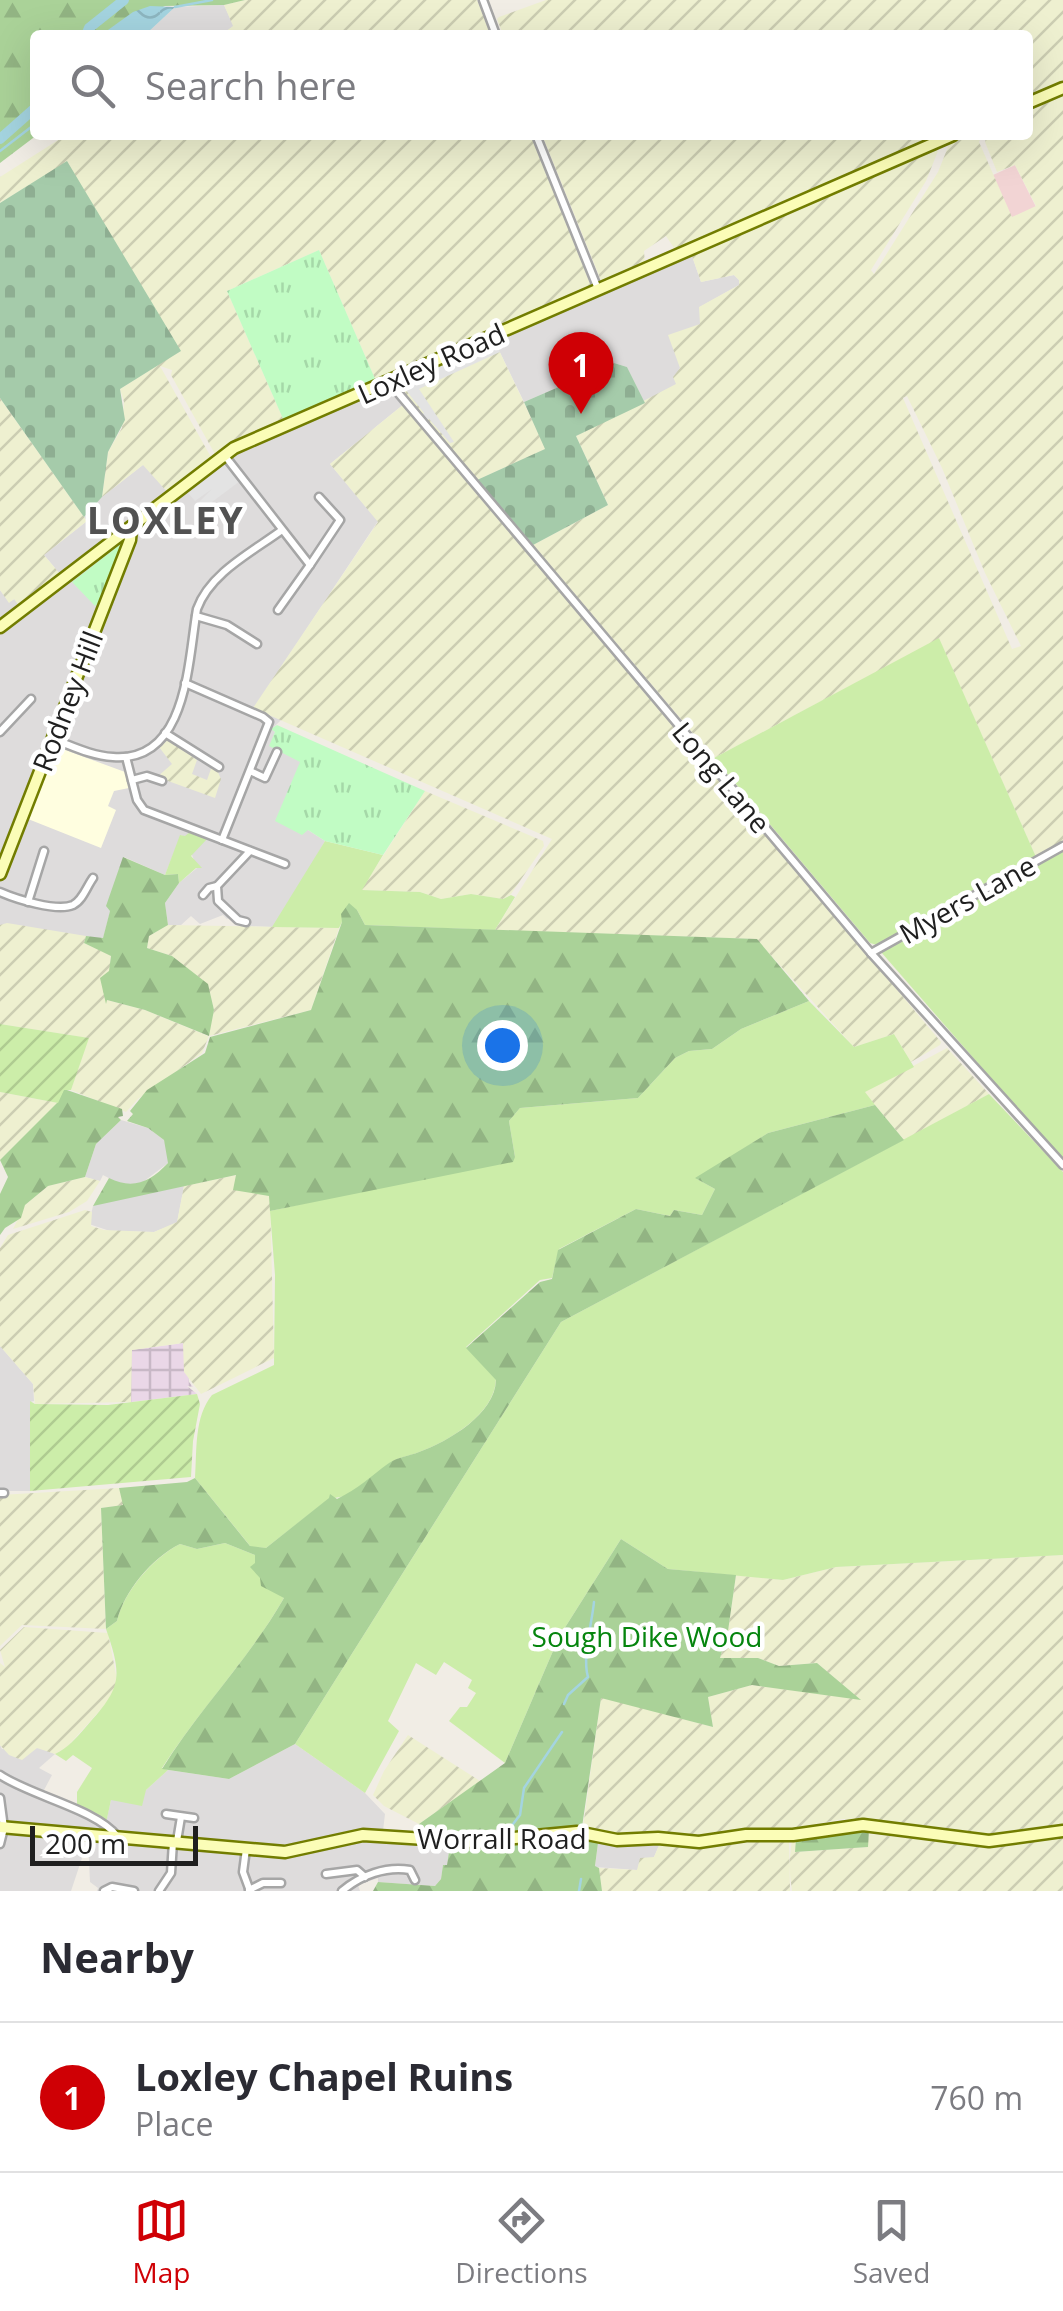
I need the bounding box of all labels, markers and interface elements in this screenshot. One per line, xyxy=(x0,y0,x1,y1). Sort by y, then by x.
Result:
search box xyxy=(30,30,1033,140)
icon: search xyxy=(65,58,120,113)
text: Search here xyxy=(145,59,357,111)
street label: Loxley Road xyxy=(352,314,510,412)
pin: 1 xyxy=(548,332,614,414)
district label: LOXLEY xyxy=(87,493,245,545)
street label: Rodney Hill xyxy=(23,625,111,777)
street label: Long Lane xyxy=(664,713,780,841)
street label: Myers Lane xyxy=(892,846,1042,952)
your location xyxy=(477,1020,528,1071)
park label: Sough Dike Wood xyxy=(532,1617,762,1655)
street label: Worrall Road xyxy=(417,1819,587,1857)
scale bar xyxy=(30,1821,198,1866)
text: 200 m xyxy=(45,1824,126,1862)
text: Nearby xyxy=(40,1928,194,1985)
text: Loxley Chapel Ruins xyxy=(135,2050,513,2102)
text: 1 xyxy=(63,2076,82,2119)
text: 760 m xyxy=(930,2076,1023,2119)
text: Place xyxy=(135,2102,213,2145)
tab: Map xyxy=(132,2193,190,2291)
tab: Directions xyxy=(455,2193,588,2291)
tab: Saved xyxy=(853,2193,930,2291)

